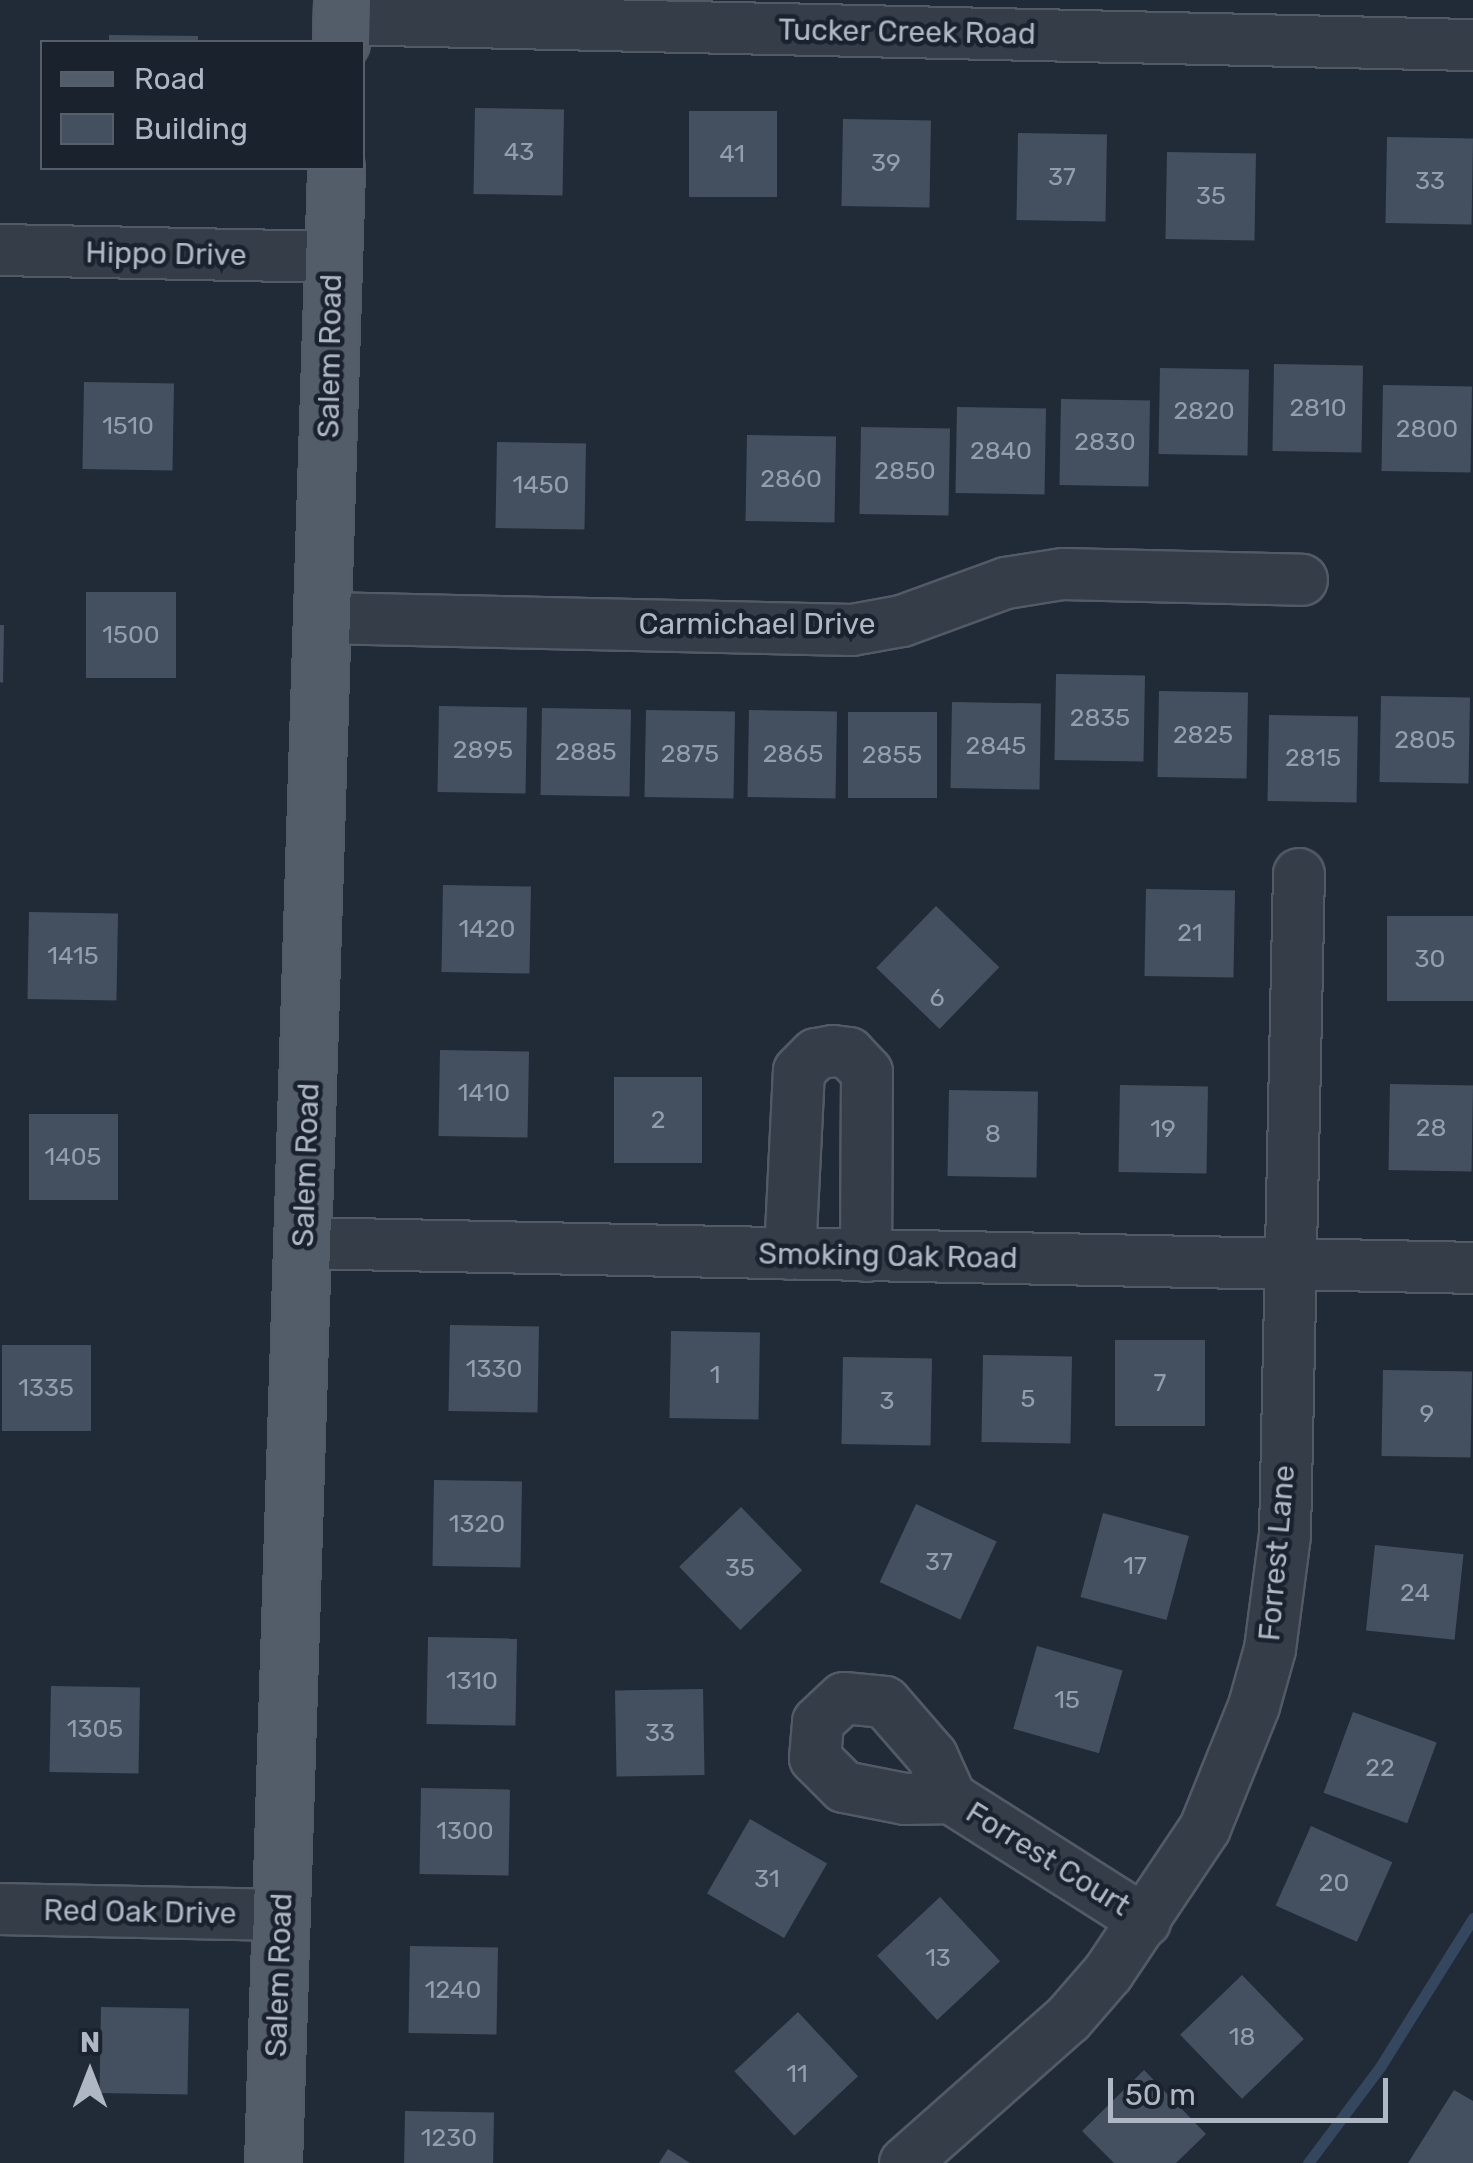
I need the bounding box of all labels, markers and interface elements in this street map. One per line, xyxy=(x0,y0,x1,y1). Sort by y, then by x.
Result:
street label: Tucker Creek Road xyxy=(777,12,1037,52)
legend xyxy=(40,40,365,170)
text: Road xyxy=(134,61,205,97)
text: Building xyxy=(134,111,248,147)
house number: 43 xyxy=(504,137,534,167)
house number: 41 xyxy=(719,139,745,169)
house number: 39 xyxy=(871,148,901,178)
house number: 37 xyxy=(1048,162,1076,192)
house number: 33 xyxy=(1415,166,1445,196)
house number: 35 xyxy=(1196,181,1226,211)
street label: Hippo Drive xyxy=(85,235,247,273)
street label: Salem Road xyxy=(311,273,349,439)
house number: 2810 xyxy=(1289,393,1347,423)
house number: 2820 xyxy=(1173,396,1235,426)
house number: 1510 xyxy=(102,411,154,441)
house number: 2800 xyxy=(1396,414,1458,444)
house number: 2830 xyxy=(1074,427,1136,457)
house number: 2840 xyxy=(970,436,1032,466)
house number: 2850 xyxy=(874,456,936,486)
house number: 2860 xyxy=(760,464,822,494)
house number: 1450 xyxy=(513,470,569,500)
street label: Carmichael Drive xyxy=(639,606,875,642)
house number: 1500 xyxy=(102,620,160,650)
house number: 2835 xyxy=(1070,703,1130,733)
house number: 2825 xyxy=(1173,720,1233,750)
house number: 2805 xyxy=(1394,725,1456,755)
house number: 2845 xyxy=(966,731,1026,761)
house number: 2895 xyxy=(453,735,513,765)
house number: 2885 xyxy=(555,737,617,767)
house number: 2875 xyxy=(661,739,719,769)
house number: 2865 xyxy=(763,739,823,769)
house number: 2855 xyxy=(862,740,922,770)
house number: 2815 xyxy=(1285,743,1341,773)
house number: 1420 xyxy=(459,914,515,944)
house number: 21 xyxy=(1177,918,1203,948)
house number: 1415 xyxy=(47,941,99,971)
house number: 30 xyxy=(1415,944,1445,974)
house number: 6 xyxy=(929,983,945,1013)
house number: 1410 xyxy=(458,1078,510,1108)
street label: Salem Road xyxy=(285,1082,327,1248)
house number: 2 xyxy=(651,1105,665,1135)
house number: 28 xyxy=(1416,1113,1446,1143)
house number: 19 xyxy=(1150,1114,1176,1144)
house number: 8 xyxy=(985,1119,1001,1149)
house number: 1405 xyxy=(45,1142,101,1172)
street label: Smoking Oak Road xyxy=(758,1236,1018,1276)
house number: 1330 xyxy=(466,1354,522,1384)
house number: 1 xyxy=(710,1360,720,1390)
house number: 7 xyxy=(1154,1368,1166,1398)
house number: 1335 xyxy=(18,1373,74,1403)
house number: 5 xyxy=(1021,1384,1035,1414)
house number: 3 xyxy=(879,1386,895,1416)
house number: 9 xyxy=(1420,1399,1434,1429)
street label: Forrest Lane xyxy=(1251,1464,1303,1642)
house number: 1320 xyxy=(449,1509,505,1539)
house number: 37 xyxy=(925,1547,953,1577)
house number: 17 xyxy=(1123,1551,1147,1581)
house number: 35 xyxy=(725,1553,755,1583)
house number: 24 xyxy=(1400,1578,1430,1608)
house number: 1310 xyxy=(446,1666,498,1696)
house number: 15 xyxy=(1054,1685,1080,1715)
house number: 1305 xyxy=(67,1714,123,1744)
house number: 33 xyxy=(645,1718,675,1748)
house number: 22 xyxy=(1365,1753,1395,1783)
street label: Forrest Court xyxy=(959,1794,1137,1924)
house number: 1300 xyxy=(436,1816,494,1846)
house number: 31 xyxy=(754,1864,780,1894)
house number: 20 xyxy=(1319,1868,1349,1898)
street label: Red Oak Drive xyxy=(43,1892,237,1932)
street label: Salem Road xyxy=(258,1892,300,2058)
house number: 13 xyxy=(925,1943,951,1973)
house number: 1240 xyxy=(425,1975,481,2005)
house number: 18 xyxy=(1229,2022,1255,2052)
north arrow xyxy=(40,2023,140,2123)
text: N xyxy=(80,2026,100,2059)
scale bar xyxy=(1113,2058,1393,2120)
house number: 11 xyxy=(786,2059,808,2089)
text: 50 m xyxy=(1125,2077,1196,2113)
house number: 1230 xyxy=(421,2123,477,2153)

